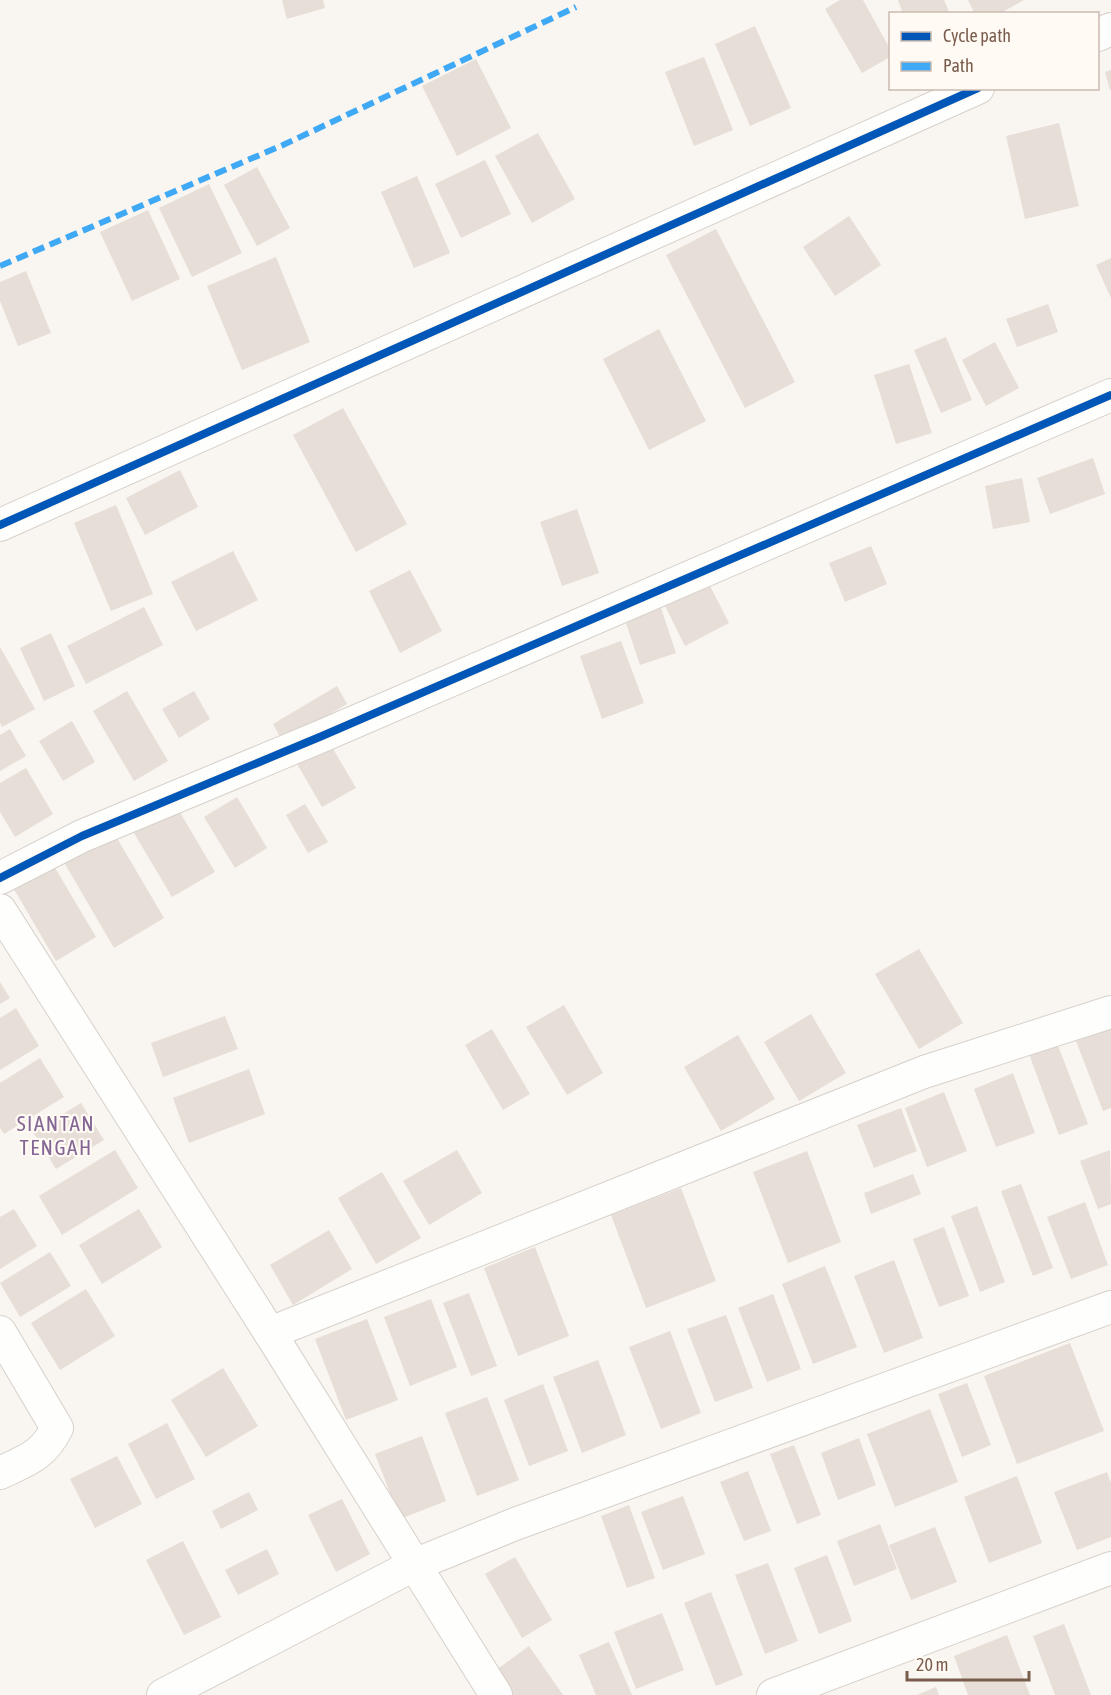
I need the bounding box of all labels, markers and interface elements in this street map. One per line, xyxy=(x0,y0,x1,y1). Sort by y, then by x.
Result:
legend xyxy=(889,12,1099,90)
text: Cycle path xyxy=(943,25,1011,46)
text: Path xyxy=(943,55,974,76)
district label: SIANTAN TENGAH xyxy=(17,1111,95,1159)
scale bar xyxy=(907,1644,1028,1682)
text: 20 m xyxy=(916,1654,948,1675)

